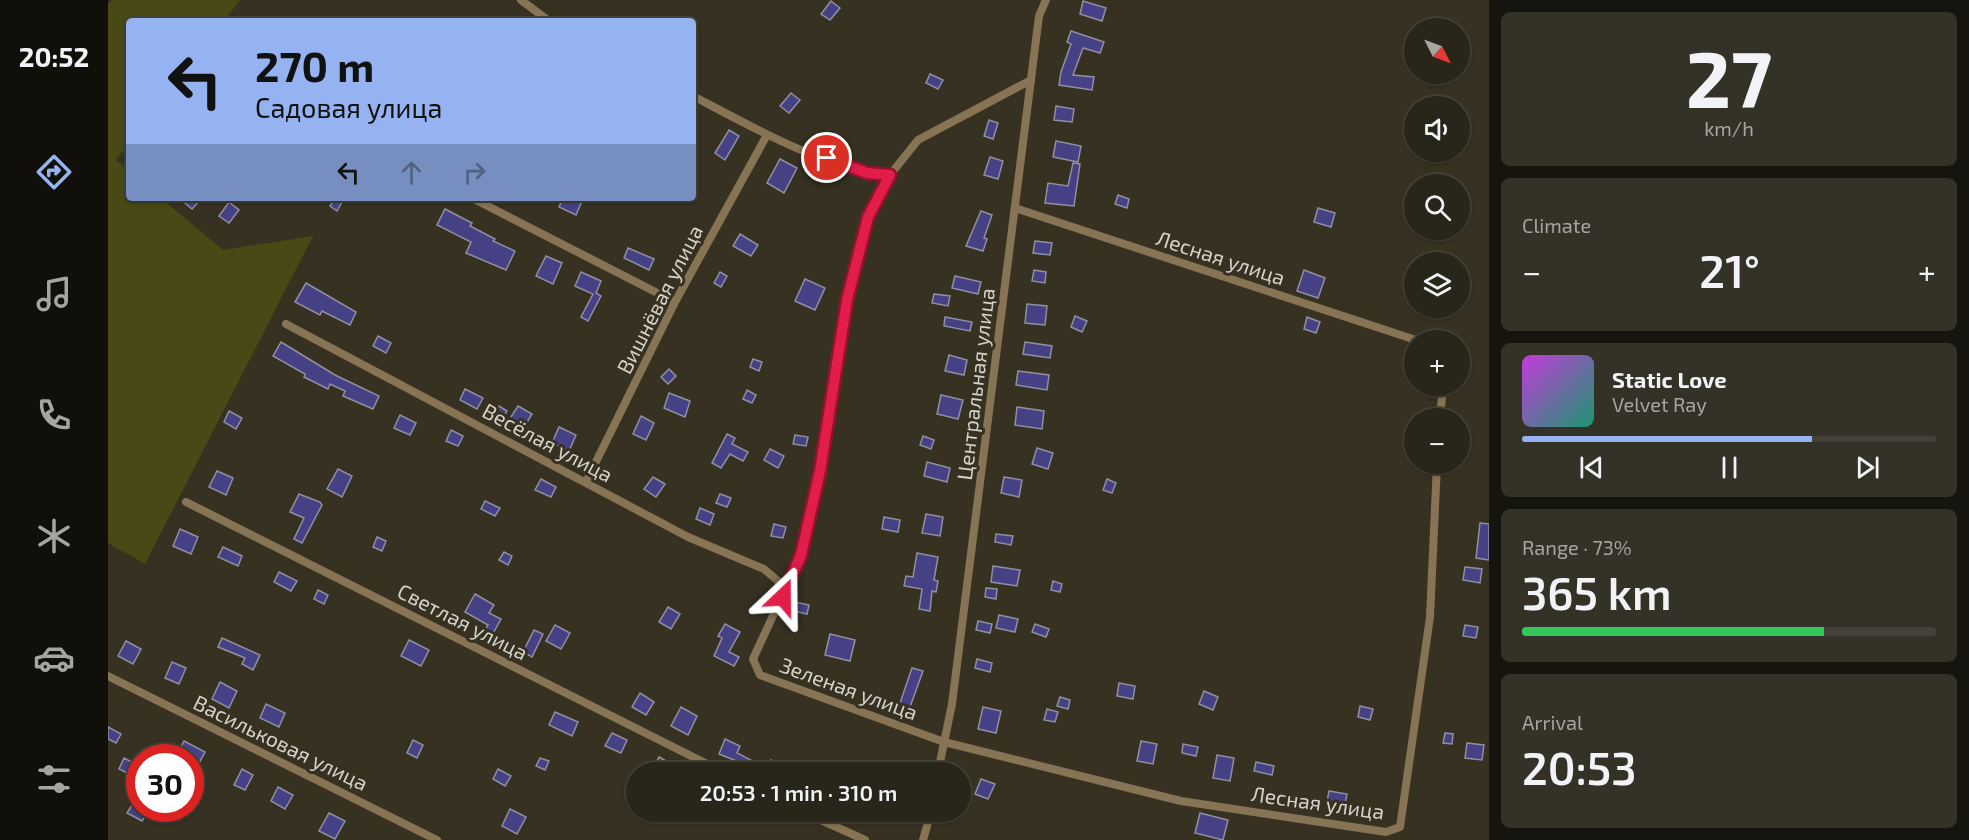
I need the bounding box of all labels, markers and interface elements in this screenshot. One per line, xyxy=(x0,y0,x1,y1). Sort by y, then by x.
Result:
north arrow xyxy=(1404,18,1470,84)
map controls xyxy=(1404,18,1470,474)
text: 27 xyxy=(1686,30,1772,124)
text: 20:52 xyxy=(19,40,89,72)
text: 270 m xyxy=(255,40,374,90)
icon: left xyxy=(156,42,234,120)
text: Садовая улица xyxy=(255,91,442,123)
button: sound xyxy=(1404,96,1470,162)
text: km/h xyxy=(1704,116,1754,140)
pin xyxy=(801,132,852,183)
icon: arrive xyxy=(810,141,843,174)
icon: directions xyxy=(33,151,75,193)
icon: left xyxy=(332,156,365,189)
icon: ahead xyxy=(395,156,428,189)
icon: right xyxy=(458,156,491,189)
button: search xyxy=(1404,174,1470,240)
text: Climate xyxy=(1522,213,1591,237)
street label: Вишнёвая улица xyxy=(611,220,708,378)
street label: Лесная улица xyxy=(1153,224,1289,291)
text: 21° xyxy=(1699,243,1760,297)
text: − xyxy=(1522,251,1541,291)
text: + xyxy=(1918,251,1936,291)
button: layers xyxy=(1404,252,1470,318)
icon: music xyxy=(33,273,75,315)
street label: Центральная улица xyxy=(951,287,1000,482)
button: + xyxy=(1404,330,1470,396)
text: Static Love xyxy=(1612,366,1727,392)
text: Velvet Ray xyxy=(1612,392,1707,416)
icon: phone xyxy=(33,394,75,436)
street label: Весёлая улица xyxy=(478,397,617,488)
button: − xyxy=(1404,408,1470,474)
icon: previous xyxy=(1575,451,1608,484)
icon: pause xyxy=(1713,451,1746,484)
icon: next xyxy=(1851,451,1884,484)
icon: climate xyxy=(33,515,75,557)
text: Range · 73% xyxy=(1522,535,1632,559)
position arrow xyxy=(751,565,815,629)
text: 365 km xyxy=(1522,565,1672,619)
street label: Светлая улица xyxy=(393,577,532,665)
icon: car xyxy=(33,637,75,679)
street label: Зеленая улица xyxy=(776,652,921,725)
street label: Васильковая улица xyxy=(189,689,372,796)
text: Arrival xyxy=(1522,710,1583,734)
text: 20:53 xyxy=(1522,740,1637,794)
speed limit sign: 30 xyxy=(126,744,204,822)
icon: filters xyxy=(33,758,75,800)
text: 20:53 · 1 min · 310 m xyxy=(700,779,897,805)
street label: Лесная улица xyxy=(1250,780,1386,825)

